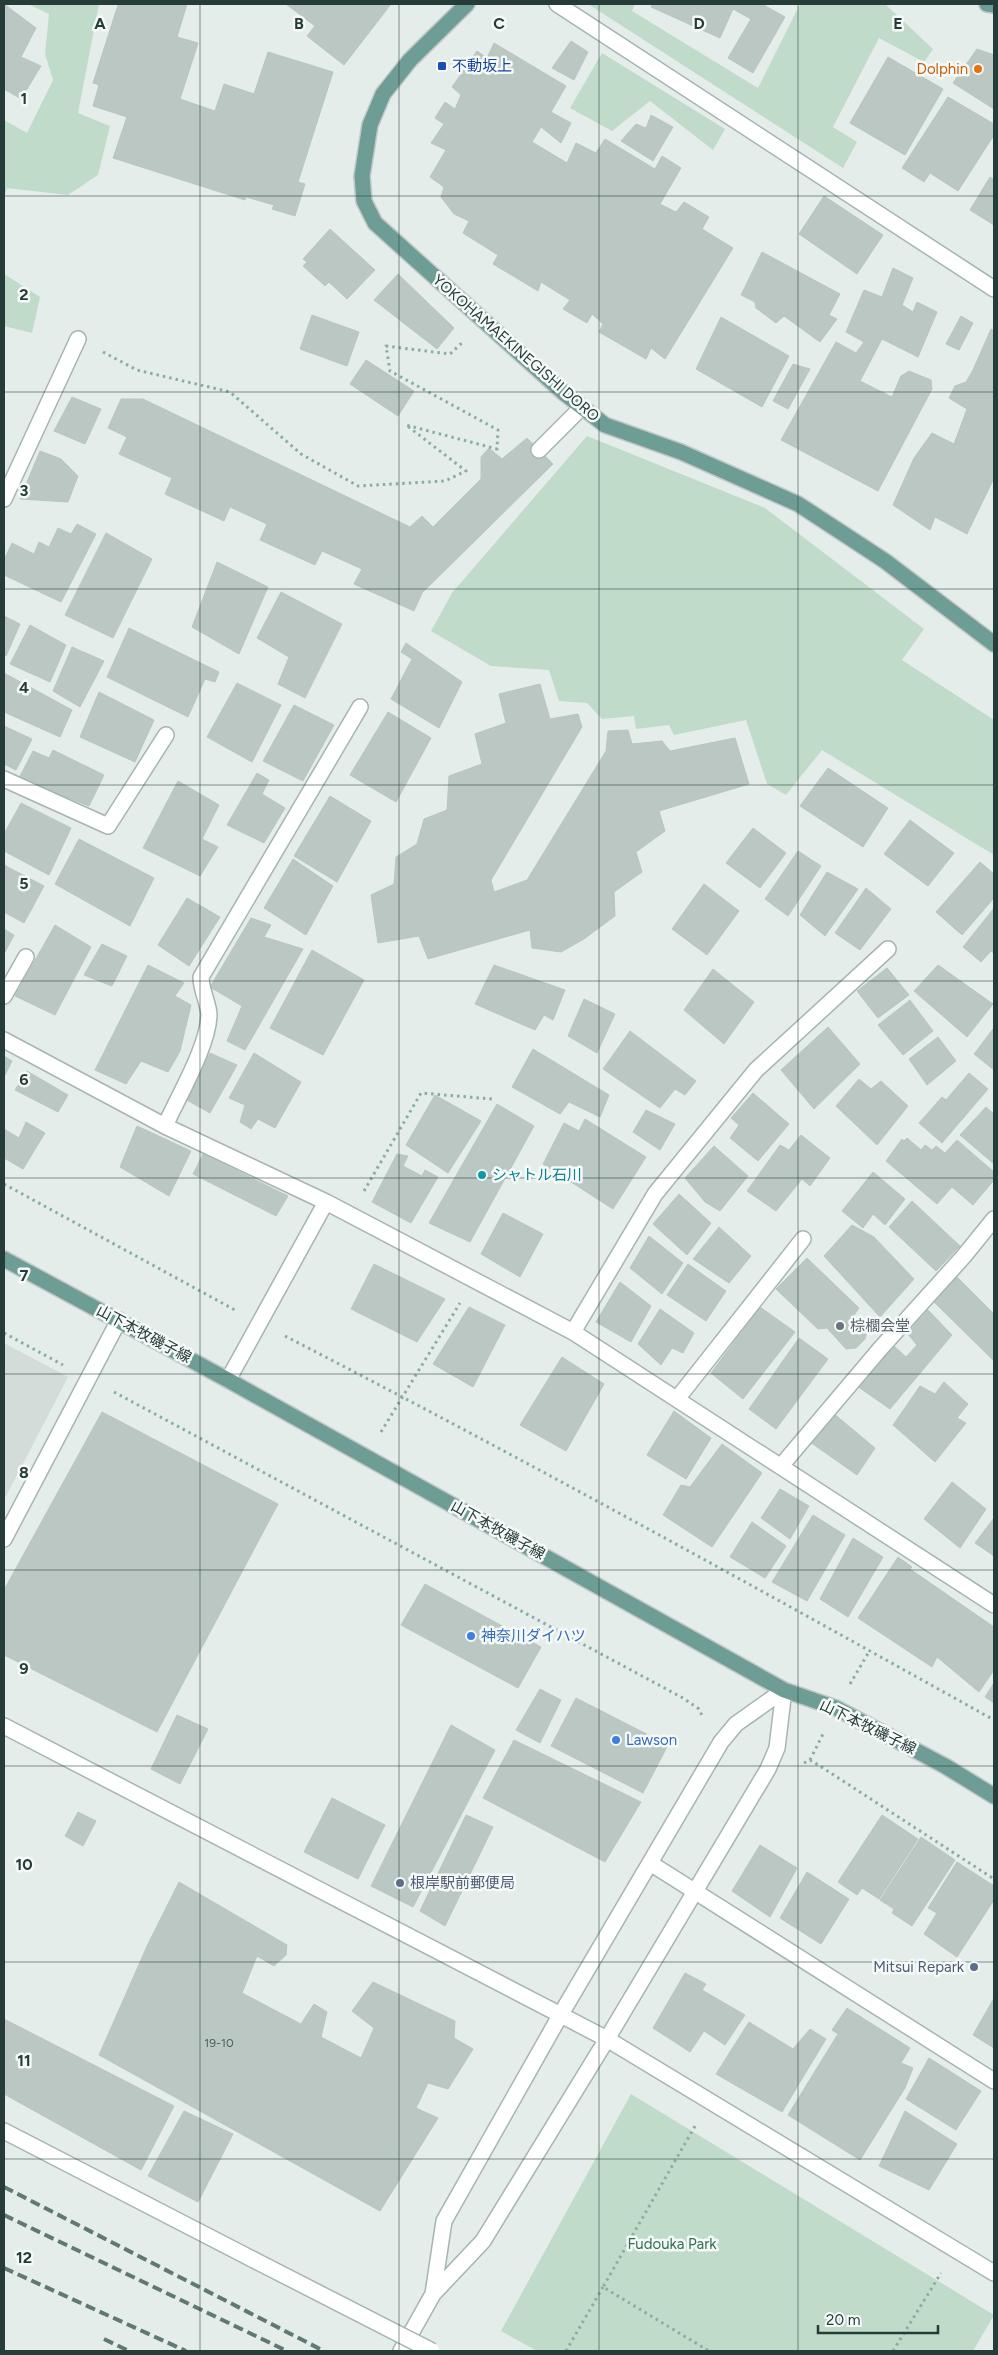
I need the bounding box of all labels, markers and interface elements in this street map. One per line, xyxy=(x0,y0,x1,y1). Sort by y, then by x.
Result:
text: A xyxy=(94,14,106,33)
text: B xyxy=(294,14,304,33)
text: C xyxy=(493,14,505,33)
text: D xyxy=(693,14,705,33)
text: E xyxy=(893,14,903,33)
place label: 不動坂上 xyxy=(452,57,512,75)
marker: 不動坂上 xyxy=(436,60,448,72)
place label: Dolphin xyxy=(917,60,968,78)
marker: Dolphin xyxy=(972,63,984,75)
text: 1 xyxy=(21,89,27,108)
street label: YOKOHAMAEKINEGISHI DORO xyxy=(429,271,603,425)
text: 2 xyxy=(19,285,29,304)
text: 3 xyxy=(20,481,29,500)
text: 4 xyxy=(19,678,29,697)
text: 5 xyxy=(19,874,29,893)
text: 6 xyxy=(19,1070,29,1089)
place label: シャトル石川 xyxy=(492,1166,582,1184)
marker: シャトル石川 xyxy=(476,1169,488,1181)
text: 7 xyxy=(20,1266,29,1285)
street label: 山下本牧磯子線 xyxy=(93,1301,195,1367)
place label: 棕櫚会堂 xyxy=(850,1317,910,1335)
marker: 棕櫚会堂 xyxy=(834,1320,846,1332)
text: 8 xyxy=(19,1463,29,1482)
street label: 山下本牧磯子線 xyxy=(448,1497,548,1563)
place label: 神奈川ダイハツ xyxy=(481,1627,586,1645)
marker: 神奈川ダイハツ xyxy=(465,1630,477,1642)
text: 9 xyxy=(19,1659,29,1678)
street label: 山下本牧磯子線 xyxy=(817,1696,919,1758)
place label: Lawson xyxy=(626,1731,677,1749)
marker: Lawson xyxy=(610,1734,622,1746)
text: 10 xyxy=(15,1855,33,1874)
place label: 根岸駅前郵便局 xyxy=(410,1874,515,1892)
marker: 根岸駅前郵便局 xyxy=(394,1877,406,1889)
place label: Mitsui Repark xyxy=(873,1958,965,1976)
marker: Mitsui Repark xyxy=(968,1961,980,1973)
house number: 19-10 xyxy=(204,2036,234,2050)
text: 11 xyxy=(17,2051,31,2070)
park label: Fudouka Park xyxy=(627,2235,717,2253)
text: 12 xyxy=(16,2248,32,2267)
scale bar xyxy=(818,2302,938,2334)
text: 20 m xyxy=(826,2311,860,2329)

